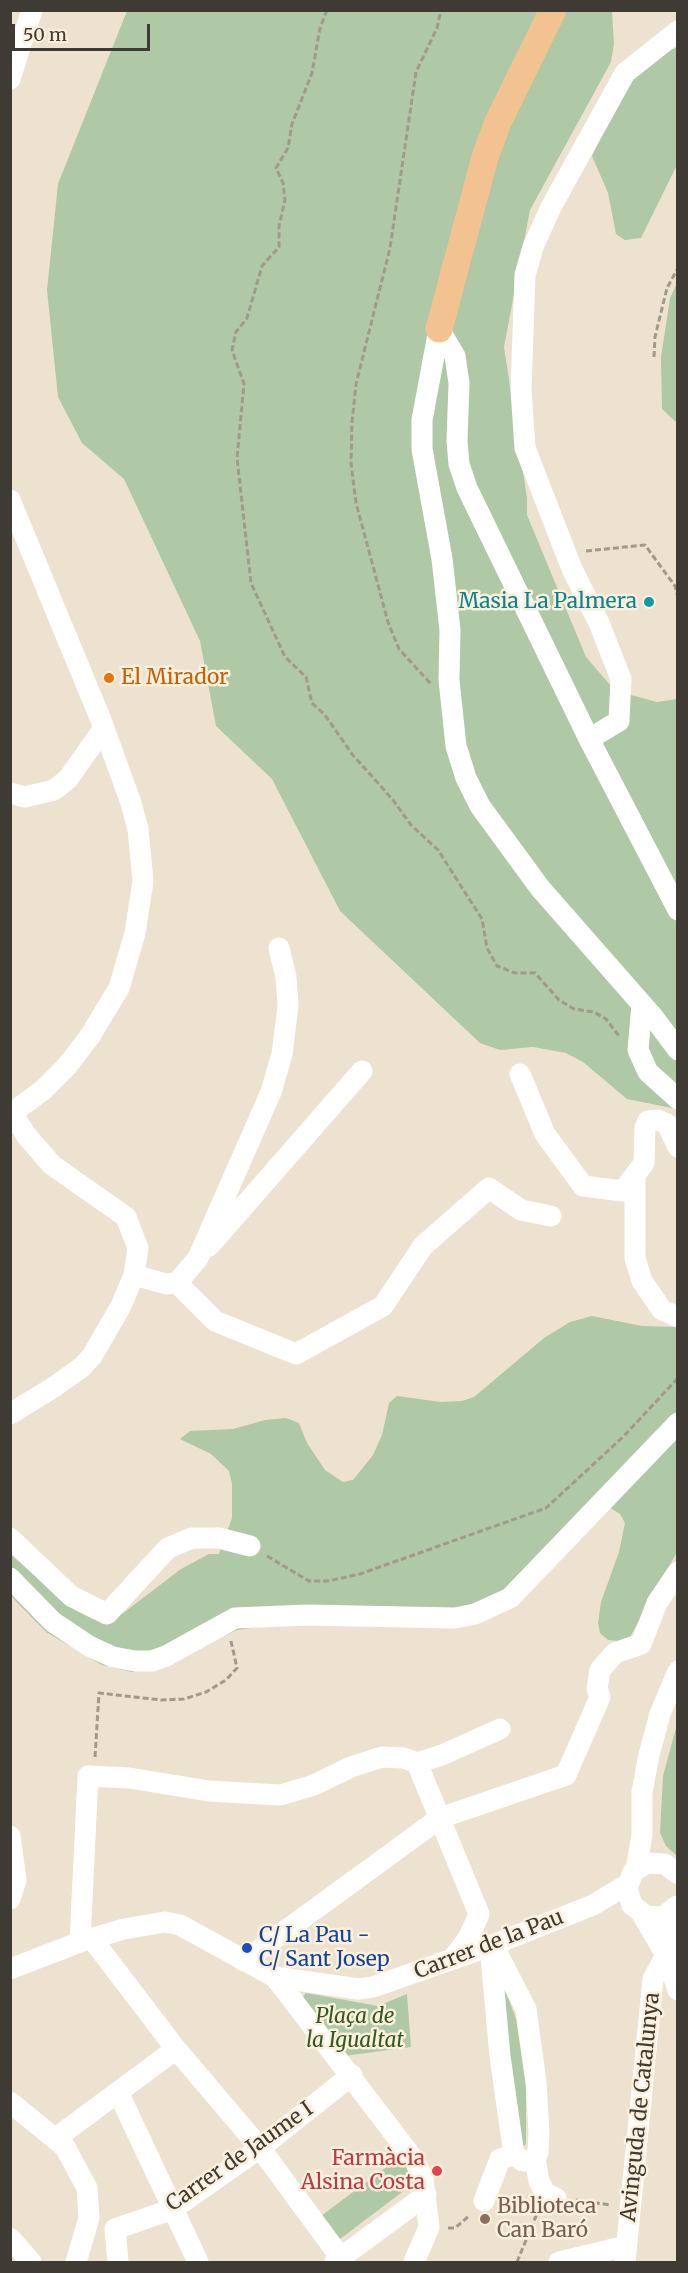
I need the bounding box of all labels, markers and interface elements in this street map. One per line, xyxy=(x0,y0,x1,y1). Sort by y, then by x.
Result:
scale bar xyxy=(15,12,153,50)
text: 50 m xyxy=(23,23,67,46)
place label: Masia La Palmera xyxy=(458,589,637,615)
marker: Masia La Palmera xyxy=(642,595,656,609)
place label: El Mirador xyxy=(121,665,229,691)
marker: El Mirador xyxy=(102,671,116,685)
street label: Carrer de la Pau xyxy=(411,1905,567,1985)
place label: C/ La Pau - C/ Sant Josep xyxy=(259,1923,390,1973)
marker: C/ La Pau - C/ Sant Josep xyxy=(240,1941,254,1955)
street label: Avinguda de Catalunya xyxy=(616,1991,666,2223)
park label: Plaça de la Igualtat xyxy=(306,2004,404,2054)
street label: Carrer de Jaume I xyxy=(162,2097,318,2217)
place label: Farmàcia Alsina Costa xyxy=(301,2146,425,2196)
marker: Farmàcia Alsina Costa xyxy=(430,2164,444,2178)
place label: Biblioteca Can Baró xyxy=(497,2194,596,2244)
marker: Biblioteca Can Baró xyxy=(478,2212,492,2226)

